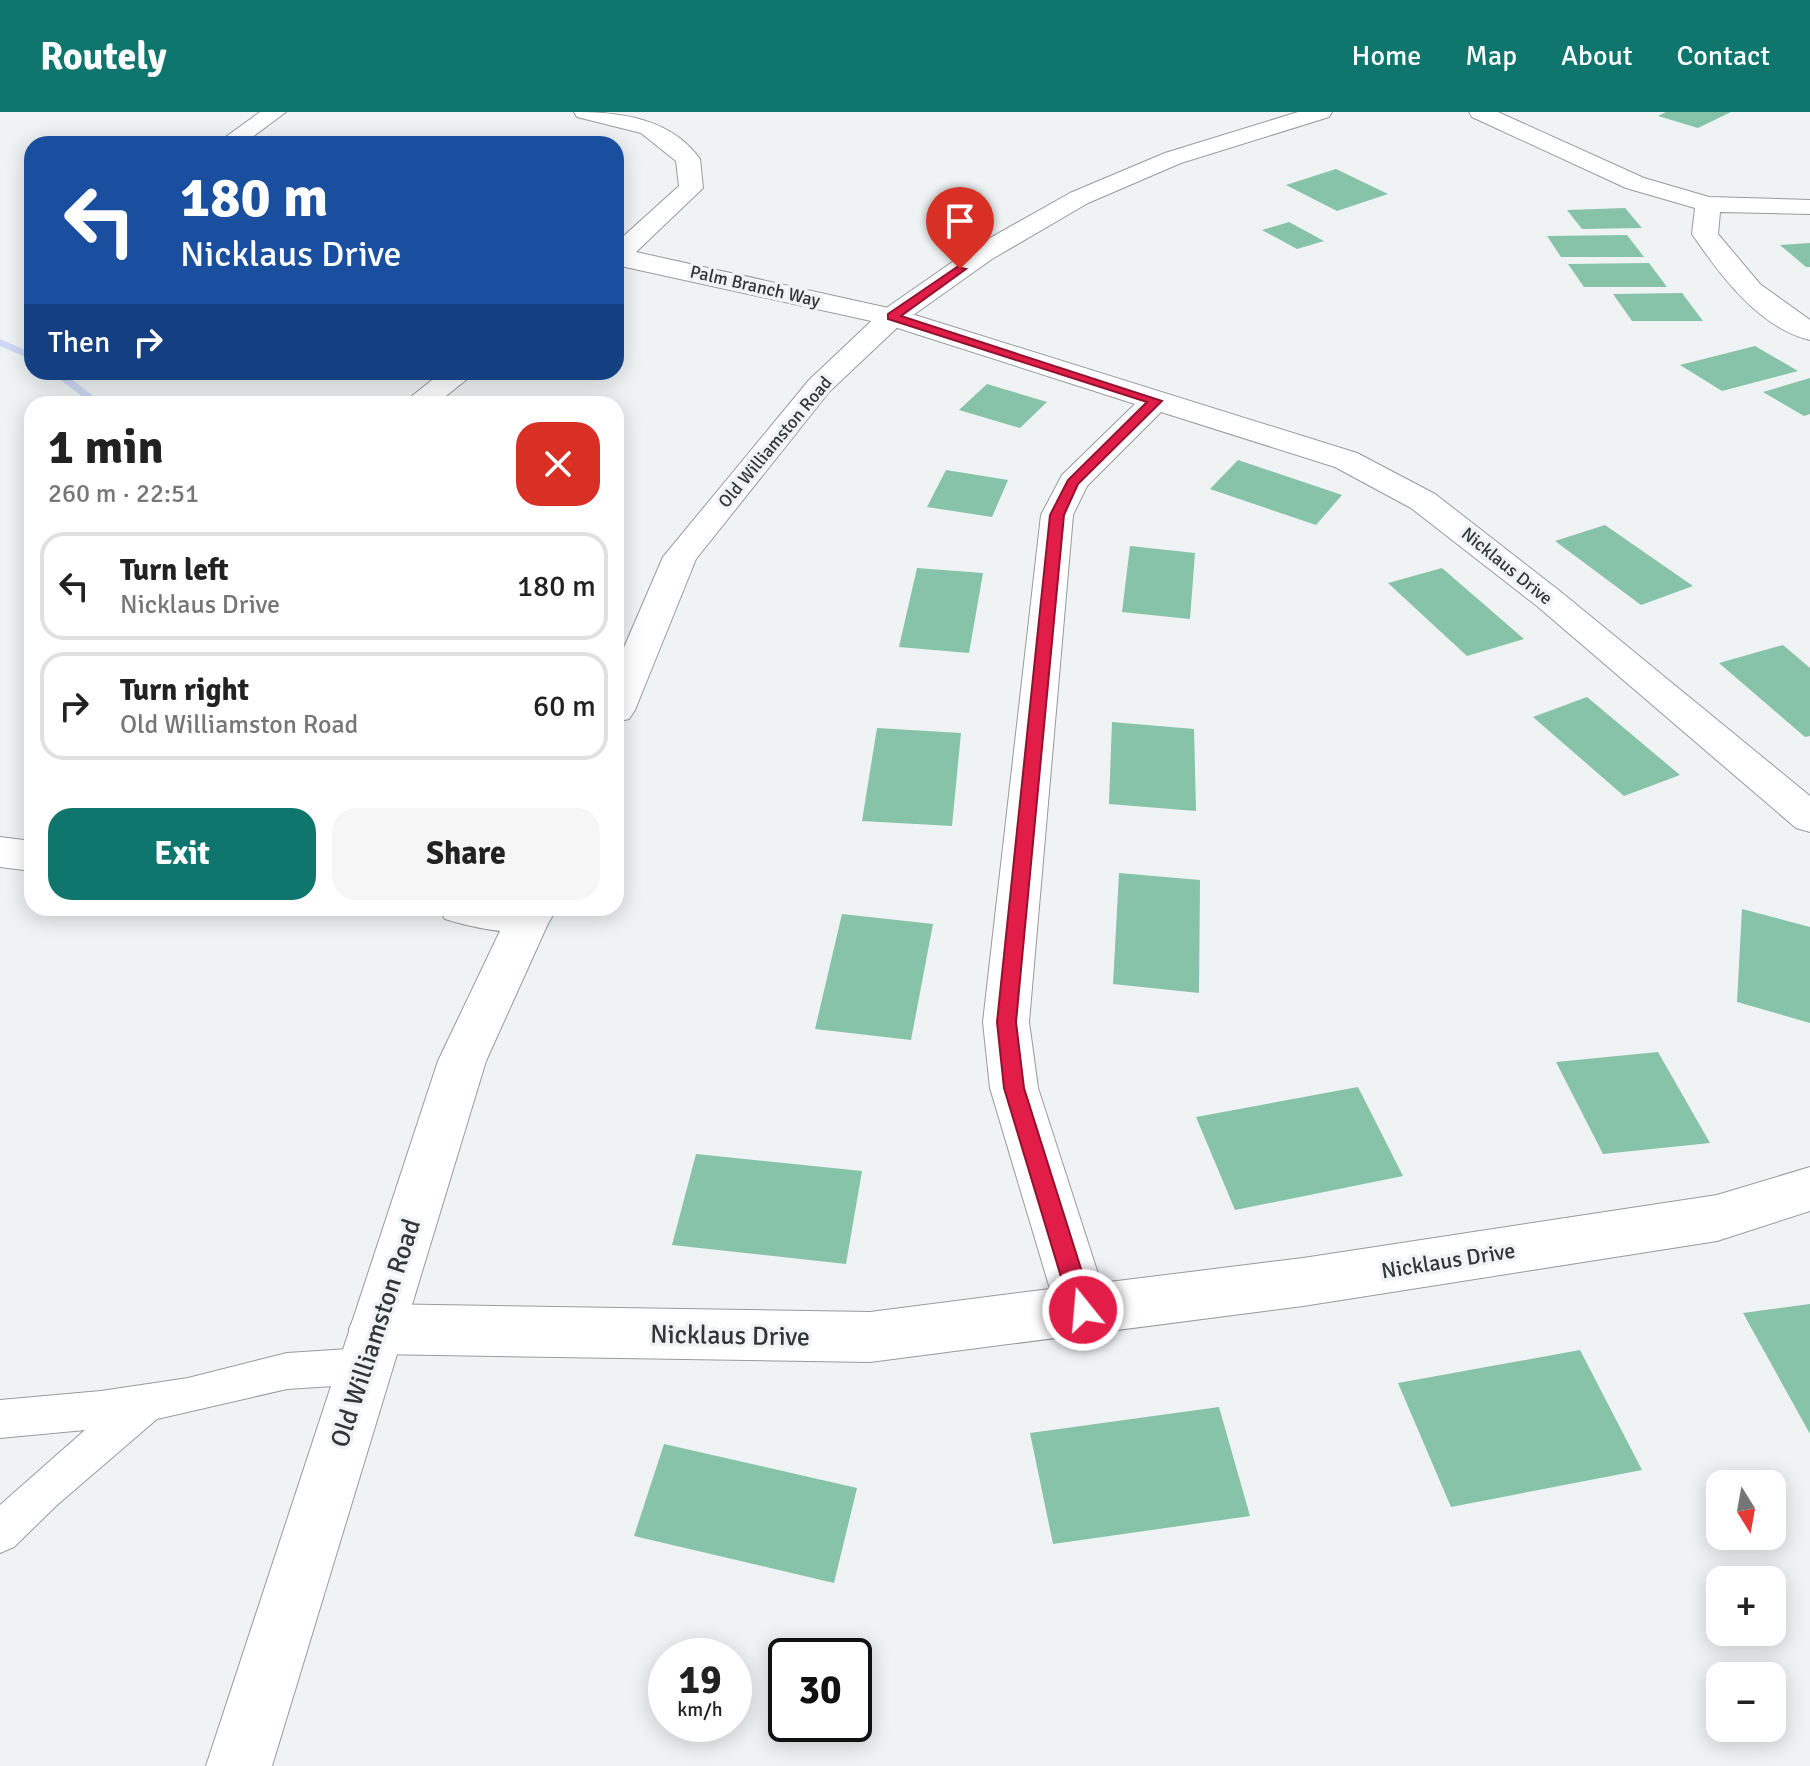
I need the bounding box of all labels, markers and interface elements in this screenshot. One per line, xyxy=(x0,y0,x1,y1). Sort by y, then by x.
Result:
text: Routely xyxy=(40,33,167,80)
text: Home xyxy=(1352,39,1421,73)
text: Map xyxy=(1465,39,1517,73)
text: About xyxy=(1561,39,1633,73)
text: Contact xyxy=(1677,39,1770,73)
text: 180 m xyxy=(180,163,328,232)
icon: left xyxy=(48,168,152,272)
pin xyxy=(926,187,994,269)
icon: arrive xyxy=(938,199,982,243)
text: Nicklaus Drive xyxy=(180,232,401,277)
street label: Palm Branch Way xyxy=(688,260,823,312)
icon: right xyxy=(126,320,170,364)
text: Then xyxy=(48,324,110,361)
street label: Old Williamston Road xyxy=(714,372,836,512)
text: 1 min xyxy=(48,418,164,477)
button: close xyxy=(516,422,600,506)
text: 260 m · 22:51 xyxy=(48,478,199,510)
street label: Nicklaus Drive xyxy=(1457,523,1557,609)
text: Turn left xyxy=(120,552,229,589)
icon: left xyxy=(52,564,96,608)
text: 180 m xyxy=(517,568,596,605)
text: Nicklaus Drive xyxy=(120,589,280,621)
text: Turn right xyxy=(120,672,249,709)
icon: right xyxy=(52,684,96,728)
text: 60 m xyxy=(533,688,596,725)
text: Old Williamston Road xyxy=(120,709,358,741)
button: Exit xyxy=(48,808,316,900)
button: Share xyxy=(332,808,600,900)
street label: Old Williamston Road xyxy=(324,1215,428,1452)
street label: Nicklaus Drive xyxy=(1379,1237,1517,1284)
position arrow xyxy=(1041,1268,1125,1352)
street label: Nicklaus Drive xyxy=(650,1319,810,1353)
north arrow xyxy=(1706,1470,1786,1550)
map controls xyxy=(1706,1470,1786,1742)
button: + xyxy=(1706,1566,1786,1646)
speed limit sign: 30 xyxy=(768,1638,872,1742)
text: 19 xyxy=(678,1655,722,1705)
button: − xyxy=(1706,1662,1786,1742)
text: km/h xyxy=(677,1697,723,1722)

